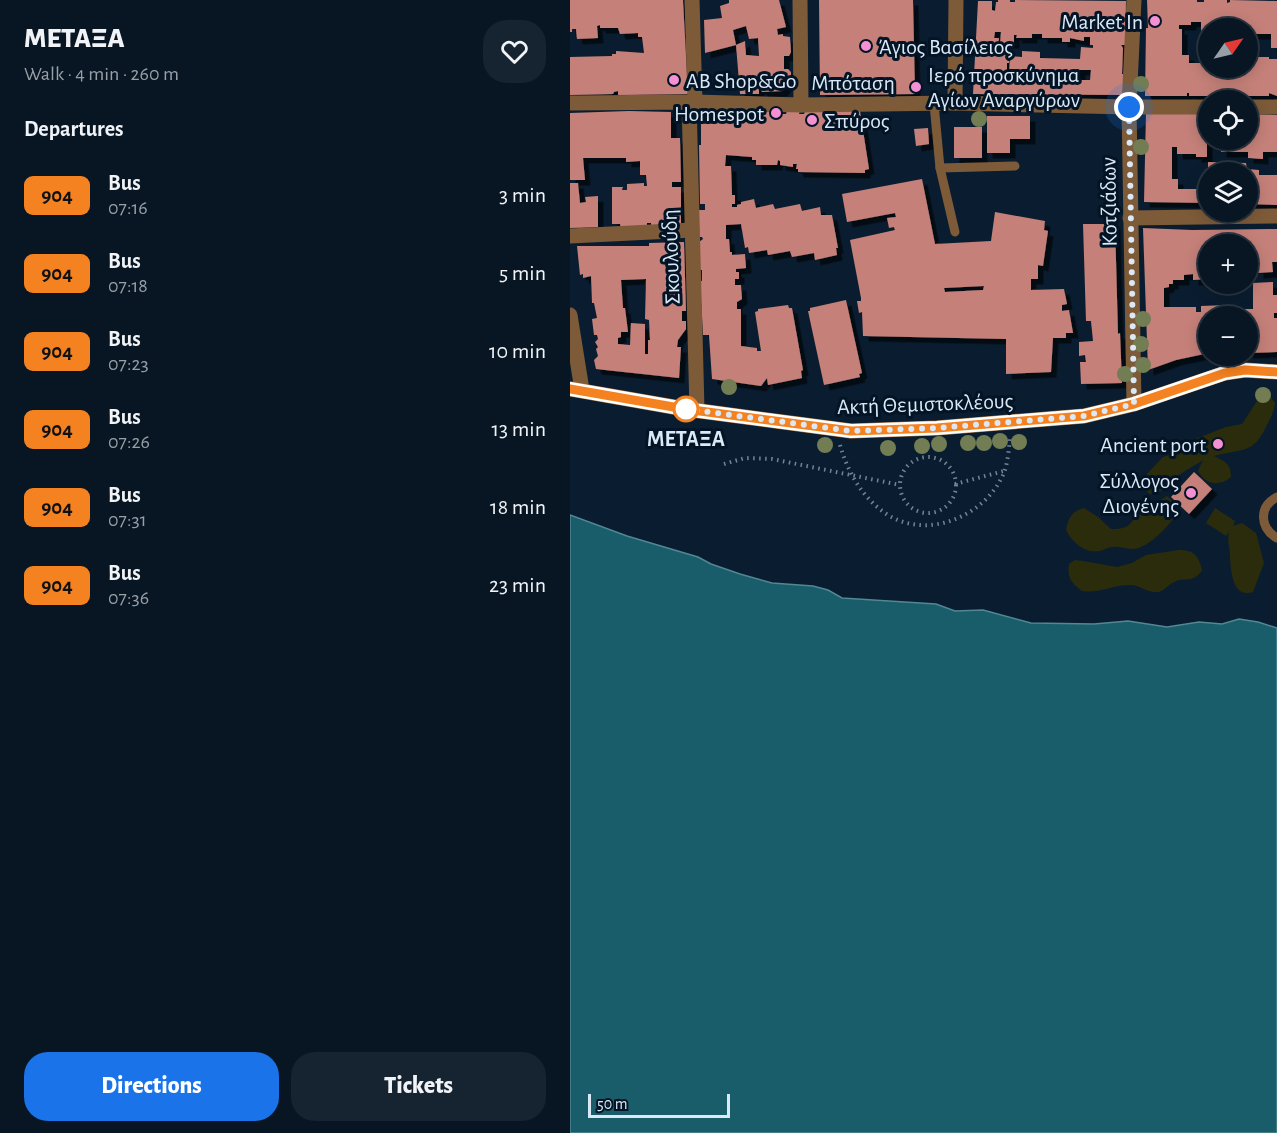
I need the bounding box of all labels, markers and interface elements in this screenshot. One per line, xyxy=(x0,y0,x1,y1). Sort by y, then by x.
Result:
place label: Market In xyxy=(1061,11,1143,33)
marker: Market In xyxy=(1148,14,1162,28)
north arrow xyxy=(1198,18,1258,78)
map controls xyxy=(1198,18,1258,366)
button: heart xyxy=(483,20,546,83)
text: ΜΕΤΑΞΑ xyxy=(24,25,125,53)
place label: Άγιος Βασίλειος xyxy=(878,36,1013,58)
marker: Άγιος Βασίλειος xyxy=(859,39,873,53)
text: Walk · 4 min · 260 m xyxy=(24,64,179,84)
place label: Ιερό προσκύνημα Αγίων Αναργύρων xyxy=(928,64,1080,111)
place label: AB Shop&Go xyxy=(686,70,797,92)
street label: Μπόταση xyxy=(811,72,895,94)
marker: AB Shop&Go xyxy=(667,73,681,87)
marker: Ιερό προσκύνημα Αγίων Αναργύρων xyxy=(909,80,923,94)
button: locate xyxy=(1198,90,1258,150)
your location xyxy=(1114,92,1144,122)
place label: Homespot xyxy=(674,103,764,125)
marker: Homespot xyxy=(769,106,783,120)
place label: Σπύρος xyxy=(824,110,889,132)
marker: Σπύρος xyxy=(805,113,819,127)
text: Departures xyxy=(24,118,124,140)
street label: Κοτζιάδων xyxy=(1097,157,1121,247)
button: layers xyxy=(1198,162,1258,222)
text: Bus xyxy=(108,172,141,194)
text: 3 min xyxy=(499,184,546,206)
text: 904 xyxy=(41,185,73,206)
text: 07:16 xyxy=(108,198,148,218)
street label: Σκουλούδη xyxy=(658,209,684,305)
button: + xyxy=(1198,234,1258,294)
text: Bus xyxy=(108,250,141,272)
text: 5 min xyxy=(499,262,546,284)
text: 904 xyxy=(41,263,73,284)
text: 07:18 xyxy=(108,276,148,296)
button: − xyxy=(1198,306,1258,366)
text: Bus xyxy=(108,328,141,350)
text: 10 min xyxy=(489,340,546,362)
text: 904 xyxy=(41,341,73,362)
text: 07:23 xyxy=(108,354,149,374)
street label: Ακτή Θεμιστοκλέους xyxy=(837,390,1014,418)
marker: ΜΕΤΑΞΑ xyxy=(673,396,699,422)
text: Bus xyxy=(108,406,141,428)
text: 13 min xyxy=(491,418,546,440)
text: 904 xyxy=(41,419,73,440)
place label: ΜΕΤΑΞΑ xyxy=(647,428,725,450)
text: 07:26 xyxy=(108,432,150,452)
place label: Ancient port xyxy=(1100,434,1206,456)
marker: Ancient port xyxy=(1211,437,1225,451)
place label: Σύλλογος Διογένης xyxy=(1099,470,1179,517)
text: Bus xyxy=(108,484,141,506)
marker: Σύλλογος Διογένης xyxy=(1184,486,1198,500)
text: 18 min xyxy=(490,496,546,518)
text: 904 xyxy=(41,497,73,518)
text: 07:31 xyxy=(108,510,147,530)
text: Bus xyxy=(108,562,141,584)
text: 23 min xyxy=(489,574,546,596)
text: 904 xyxy=(41,575,73,596)
text: 07:36 xyxy=(108,588,149,608)
button: Directions xyxy=(24,1052,279,1121)
button: Tickets xyxy=(291,1052,546,1121)
scale bar xyxy=(588,1091,730,1118)
text: 50 m xyxy=(597,1096,628,1112)

